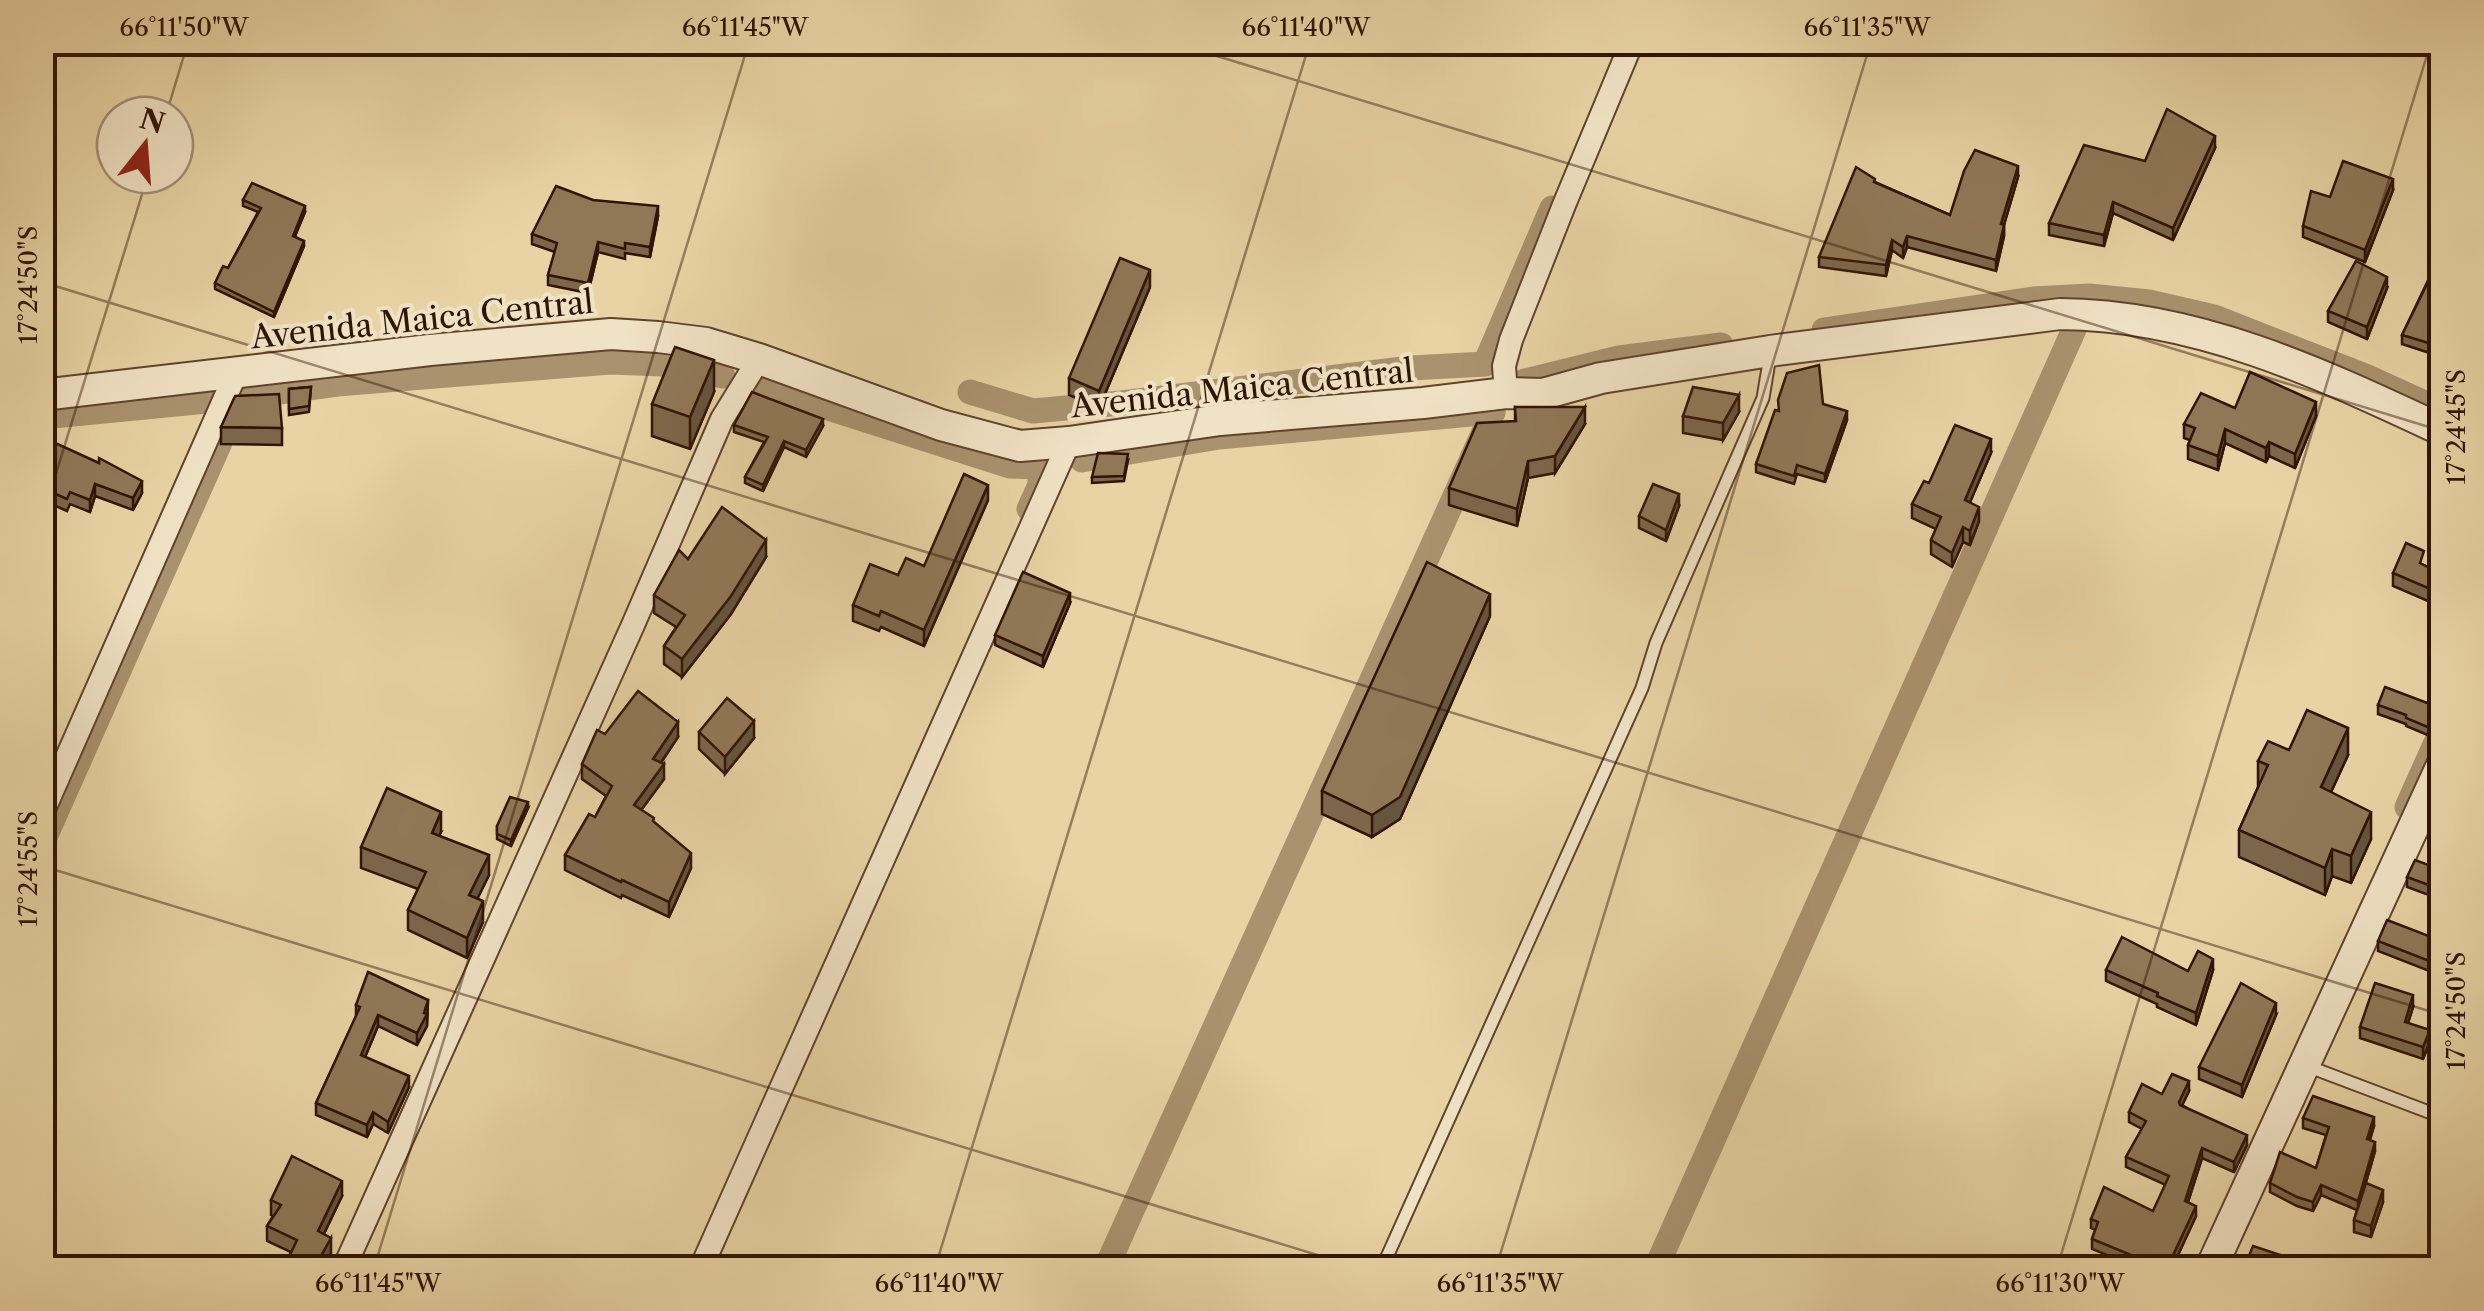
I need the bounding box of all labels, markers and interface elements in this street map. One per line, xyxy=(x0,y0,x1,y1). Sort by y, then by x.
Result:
text: 66°11'50"W xyxy=(119,12,249,43)
text: 66°11'45"W xyxy=(682,12,809,43)
text: 66°11'40"W xyxy=(1242,12,1371,43)
text: 66°11'35"W xyxy=(1803,12,1931,43)
north arrow xyxy=(95,95,195,195)
text: N xyxy=(136,101,169,141)
text: 17°24'50"S xyxy=(13,226,44,344)
street label: Avenida Maica Central xyxy=(248,282,595,357)
street label: Avenida Maica Central xyxy=(1068,351,1415,426)
text: 17°24'45"S xyxy=(2441,369,2472,485)
text: 17°24'55"S xyxy=(13,811,44,927)
text: 17°24'50"S xyxy=(2441,952,2472,1070)
text: 66°11'45"W xyxy=(315,1268,442,1299)
text: 66°11'40"W xyxy=(875,1268,1004,1299)
text: 66°11'35"W xyxy=(1436,1268,1564,1299)
text: 66°11'30"W xyxy=(1995,1268,2125,1299)

